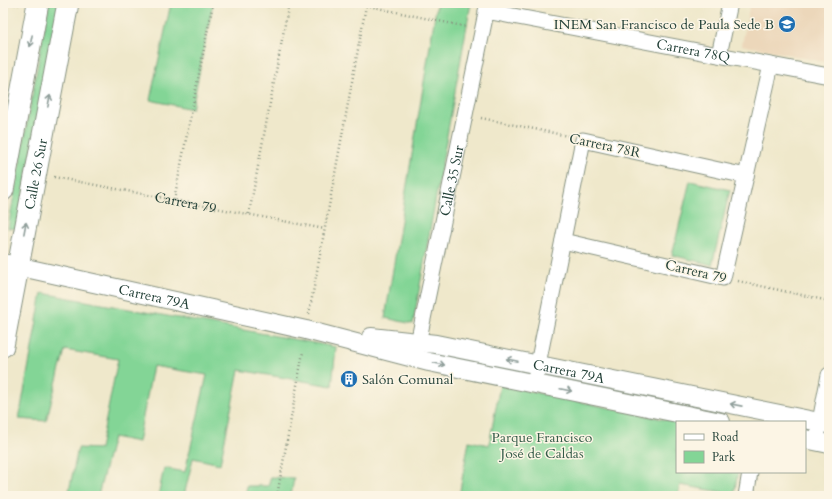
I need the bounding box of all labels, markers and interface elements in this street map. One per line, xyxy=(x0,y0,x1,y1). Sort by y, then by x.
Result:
school or university icon: INEM San Francisco de Paula Sede B xyxy=(777,14,797,34)
place label: INEM San Francisco de Paula Sede B xyxy=(554,15,774,34)
one-way arrow xyxy=(27,34,35,47)
street label: Carrera 78Q xyxy=(655,34,732,67)
one-way arrow xyxy=(46,94,54,107)
street label: Carrera 78R xyxy=(568,129,643,162)
street label: Calle 26 Sur xyxy=(20,136,52,211)
street label: Calle 35 Sur xyxy=(435,143,469,218)
street label: Carrera 79 xyxy=(153,188,218,218)
one-way arrow xyxy=(21,222,29,235)
street label: Carrera 79 xyxy=(663,255,729,288)
street label: Carrera 79A xyxy=(117,280,192,314)
street label: Carrera 79A xyxy=(531,355,606,388)
one-way arrow xyxy=(506,356,519,364)
one-way arrow xyxy=(432,360,445,368)
building icon: Salón Comunal xyxy=(339,369,359,389)
place label: Salón Comunal xyxy=(362,370,454,389)
one-way arrow xyxy=(560,387,573,395)
one-way arrow xyxy=(730,401,743,409)
legend xyxy=(676,421,806,473)
park label: Parque Francisco José de Caldas xyxy=(492,428,593,463)
text: Road xyxy=(712,429,739,445)
text: Park xyxy=(712,449,736,465)

